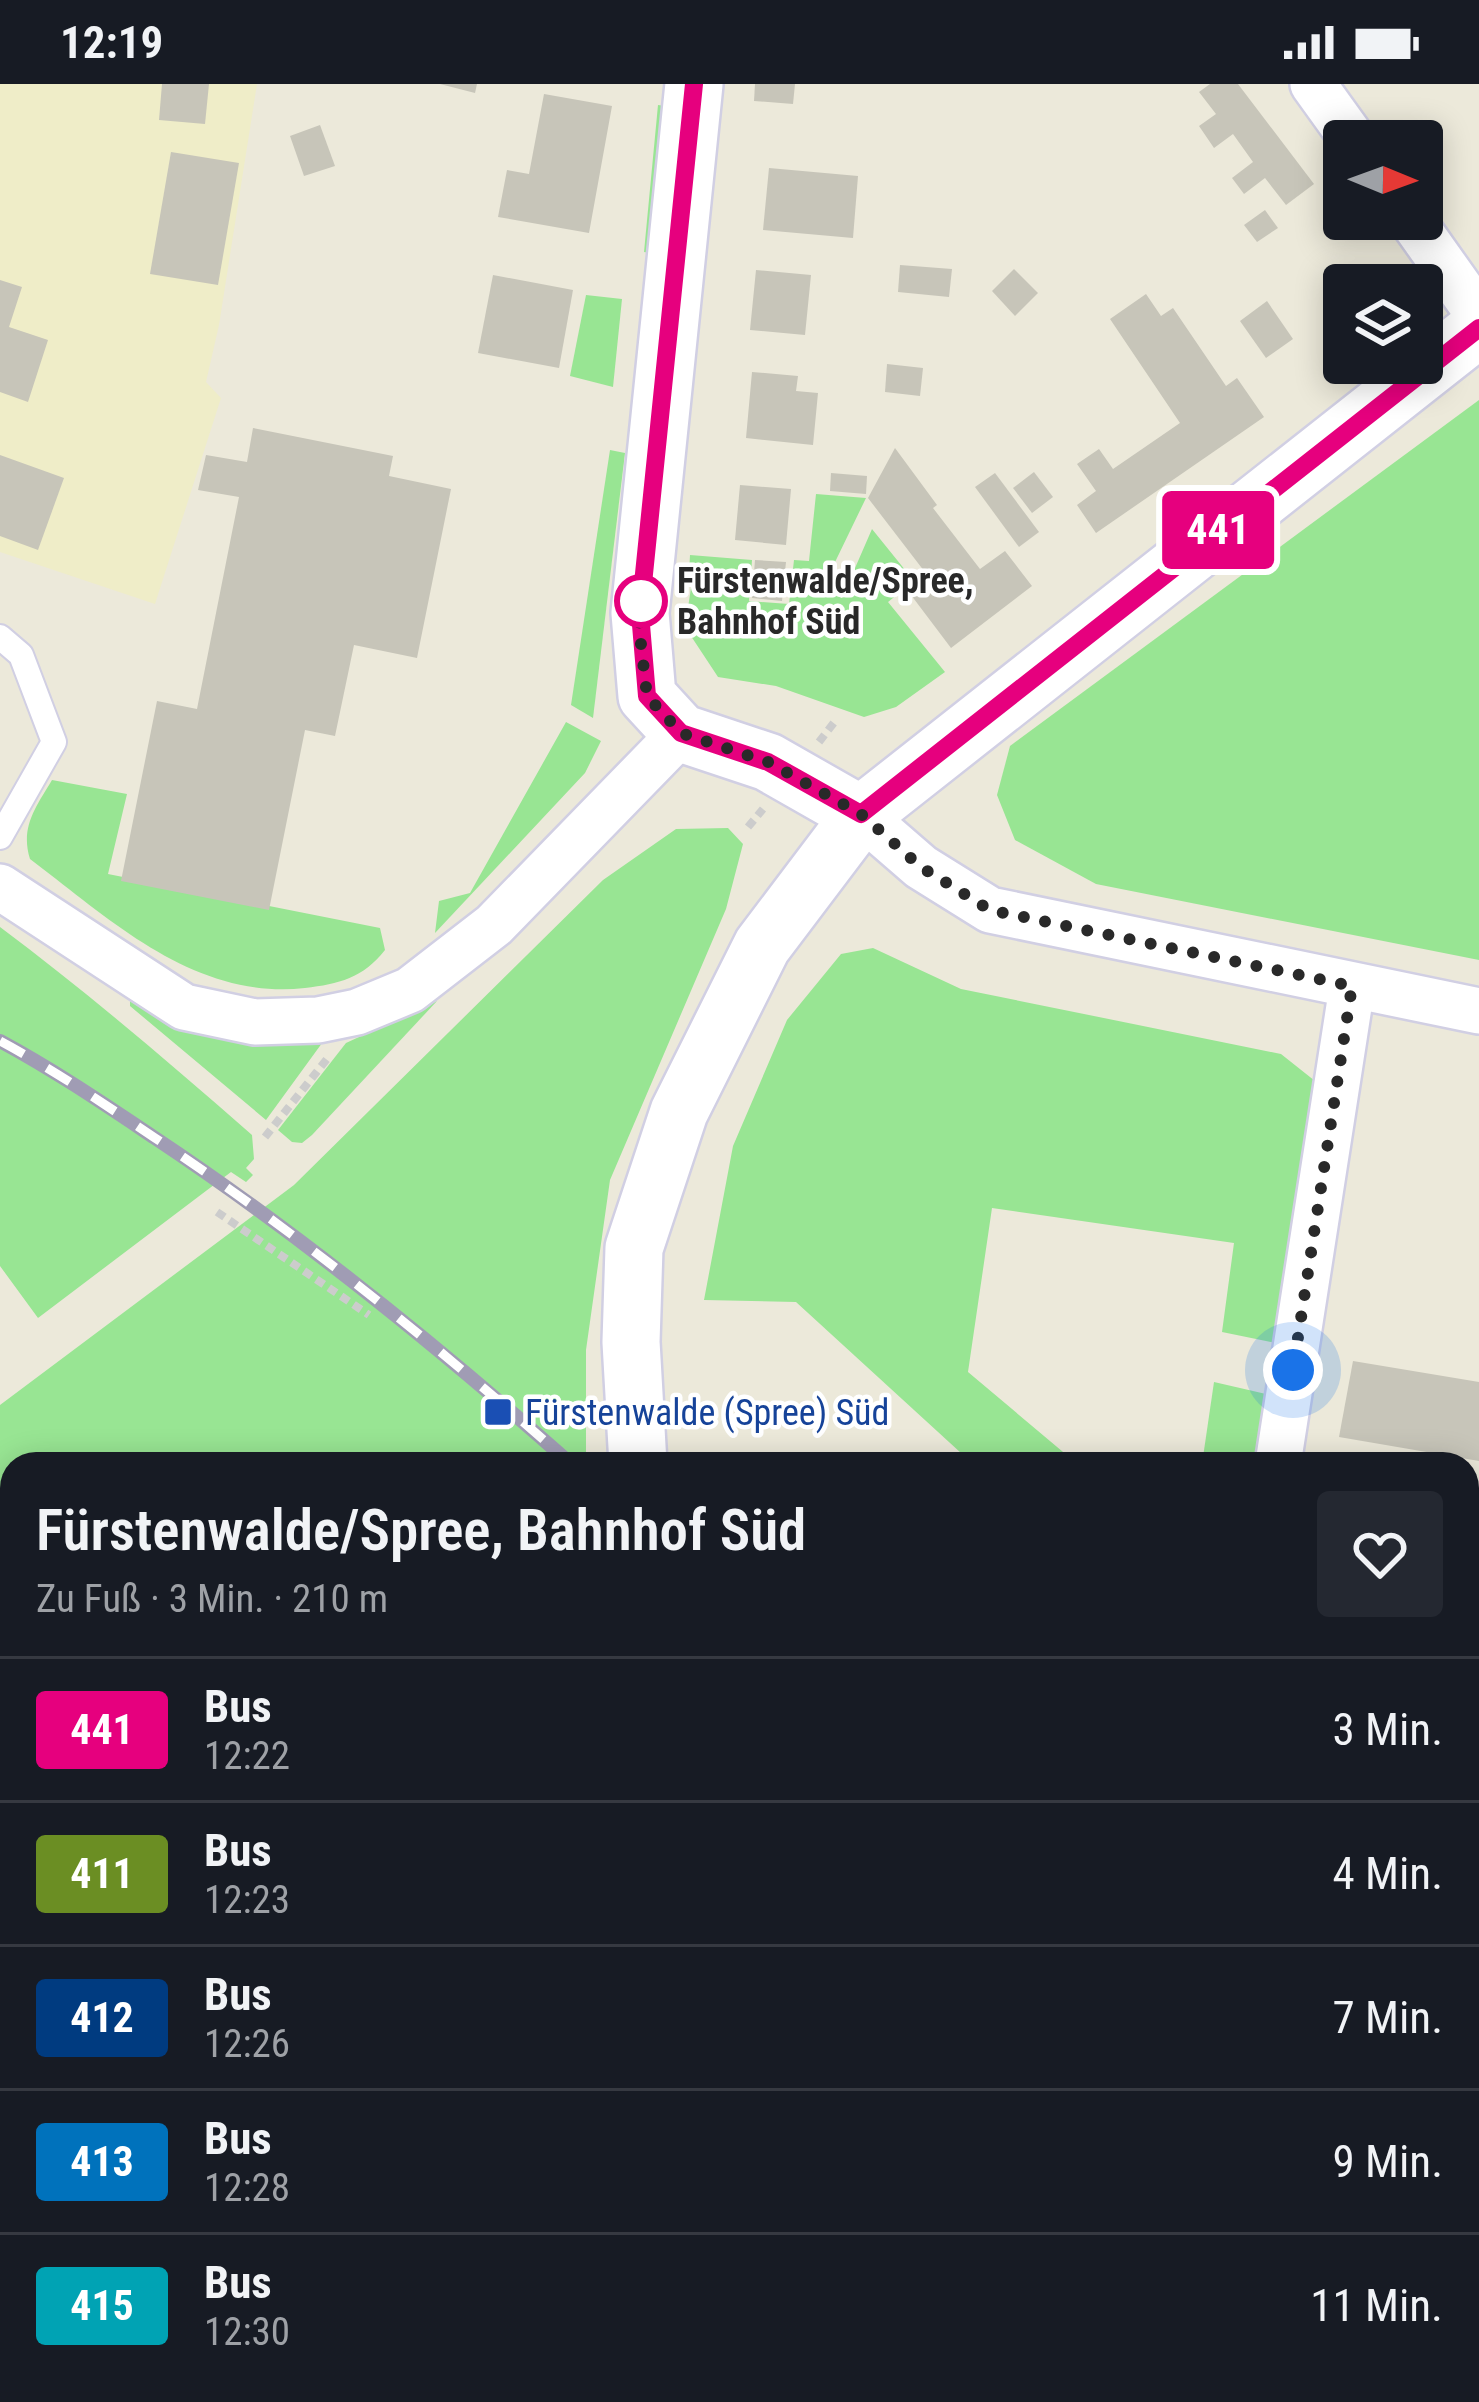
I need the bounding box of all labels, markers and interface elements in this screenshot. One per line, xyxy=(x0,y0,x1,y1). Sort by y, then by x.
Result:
text: 12:19 xyxy=(60,16,163,69)
north arrow xyxy=(1323,120,1443,240)
map controls xyxy=(1323,120,1443,384)
button: layers xyxy=(1323,264,1443,384)
line badge: 441 xyxy=(1149,491,1287,569)
text: 441 xyxy=(1186,505,1250,554)
place label: Fürstenwalde/Spree, Bahnhof Süd xyxy=(677,560,974,643)
marker: Fürstenwalde/Spree, Bahnhof Süd xyxy=(616,576,666,626)
your location xyxy=(1263,1340,1323,1400)
place label: Fürstenwalde (Spree) Süd xyxy=(525,1392,889,1434)
marker: Fürstenwalde (Spree) Süd xyxy=(482,1396,514,1428)
button: heart xyxy=(1317,1491,1443,1617)
text: Fürstenwalde/Spree, Bahnhof Süd xyxy=(36,1497,806,1564)
text: Zu Fuß · 3 Min. · 210 m xyxy=(36,1576,388,1622)
text: Bus xyxy=(204,1680,272,1733)
text: 3 Min. xyxy=(1332,1703,1443,1756)
text: 441 xyxy=(70,1705,134,1754)
text: 12:22 xyxy=(204,1733,290,1779)
text: Bus xyxy=(204,1824,272,1877)
text: 4 Min. xyxy=(1332,1847,1443,1900)
text: 411 xyxy=(70,1849,134,1898)
text: 12:23 xyxy=(204,1877,290,1923)
text: Bus xyxy=(204,1968,272,2021)
text: 7 Min. xyxy=(1332,1991,1443,2044)
text: 412 xyxy=(70,1993,134,2042)
text: 12:26 xyxy=(204,2021,290,2067)
text: Bus xyxy=(204,2112,272,2165)
text: 9 Min. xyxy=(1332,2135,1443,2188)
text: 413 xyxy=(70,2137,134,2186)
text: 12:28 xyxy=(204,2165,290,2211)
text: Bus xyxy=(204,2256,272,2309)
text: 11 Min. xyxy=(1310,2279,1443,2332)
text: 415 xyxy=(70,2281,134,2330)
text: 12:30 xyxy=(204,2309,290,2355)

